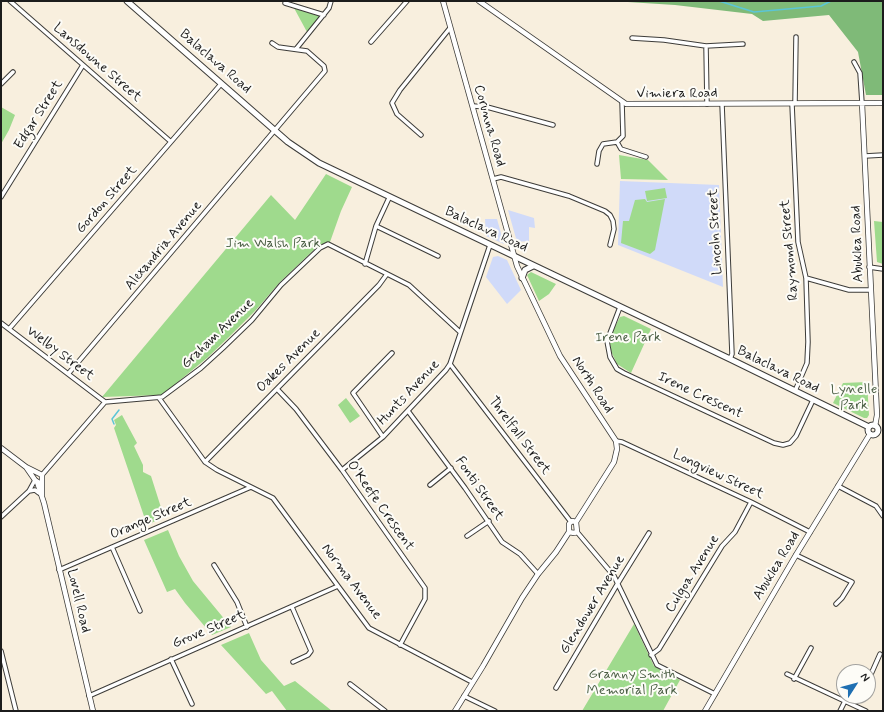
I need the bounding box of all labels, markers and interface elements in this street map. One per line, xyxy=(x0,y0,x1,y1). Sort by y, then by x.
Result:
street label: Lansdowne Street xyxy=(49,20,145,106)
street label: Balaclava Road xyxy=(176,26,254,98)
street label: Edgar Street xyxy=(11,77,67,153)
street label: Corunna Road xyxy=(469,83,509,169)
street label: Vimiera Road xyxy=(637,86,717,102)
street label: Gordon Street xyxy=(73,163,141,237)
street label: Lincoln Street xyxy=(705,189,727,275)
street label: Alexandria Avenue xyxy=(122,198,206,294)
street label: Raymond Street xyxy=(777,199,803,301)
street label: Balaclava Road xyxy=(442,203,530,257)
street label: Abuklea Road xyxy=(848,205,868,283)
park label: Jim Walsh Park xyxy=(225,236,321,252)
street label: Graham Avenue xyxy=(178,295,258,373)
street label: Welby Street xyxy=(23,323,97,385)
street label: Oakes Avenue xyxy=(253,325,325,397)
park label: Irene Park xyxy=(595,330,661,346)
street label: Balaclava Road xyxy=(734,343,822,397)
street label: North Road xyxy=(567,353,617,417)
street label: Hunts Avenue xyxy=(374,357,444,429)
street label: Irene Crescent xyxy=(655,369,745,423)
park label: Lynelle Park xyxy=(831,382,877,414)
street label: Threlfall Street xyxy=(484,394,554,478)
street label: Longview Street xyxy=(670,447,766,503)
street label: Fonti Street xyxy=(451,454,507,524)
street label: O'Keefe Crescent xyxy=(343,458,417,554)
street label: Orange Street xyxy=(108,494,194,544)
street label: Abuklea Road xyxy=(750,529,804,603)
street label: Culgoa Avenue xyxy=(662,532,724,616)
street label: Norma Avenue xyxy=(317,541,385,623)
street label: Glendower Avenue xyxy=(557,552,629,658)
street label: Lovell Road xyxy=(62,567,94,635)
street label: Grove Street xyxy=(170,607,248,653)
north arrow xyxy=(836,664,876,704)
park label: Granny Smith Memorial Park xyxy=(587,667,677,700)
text: N xyxy=(857,670,873,685)

